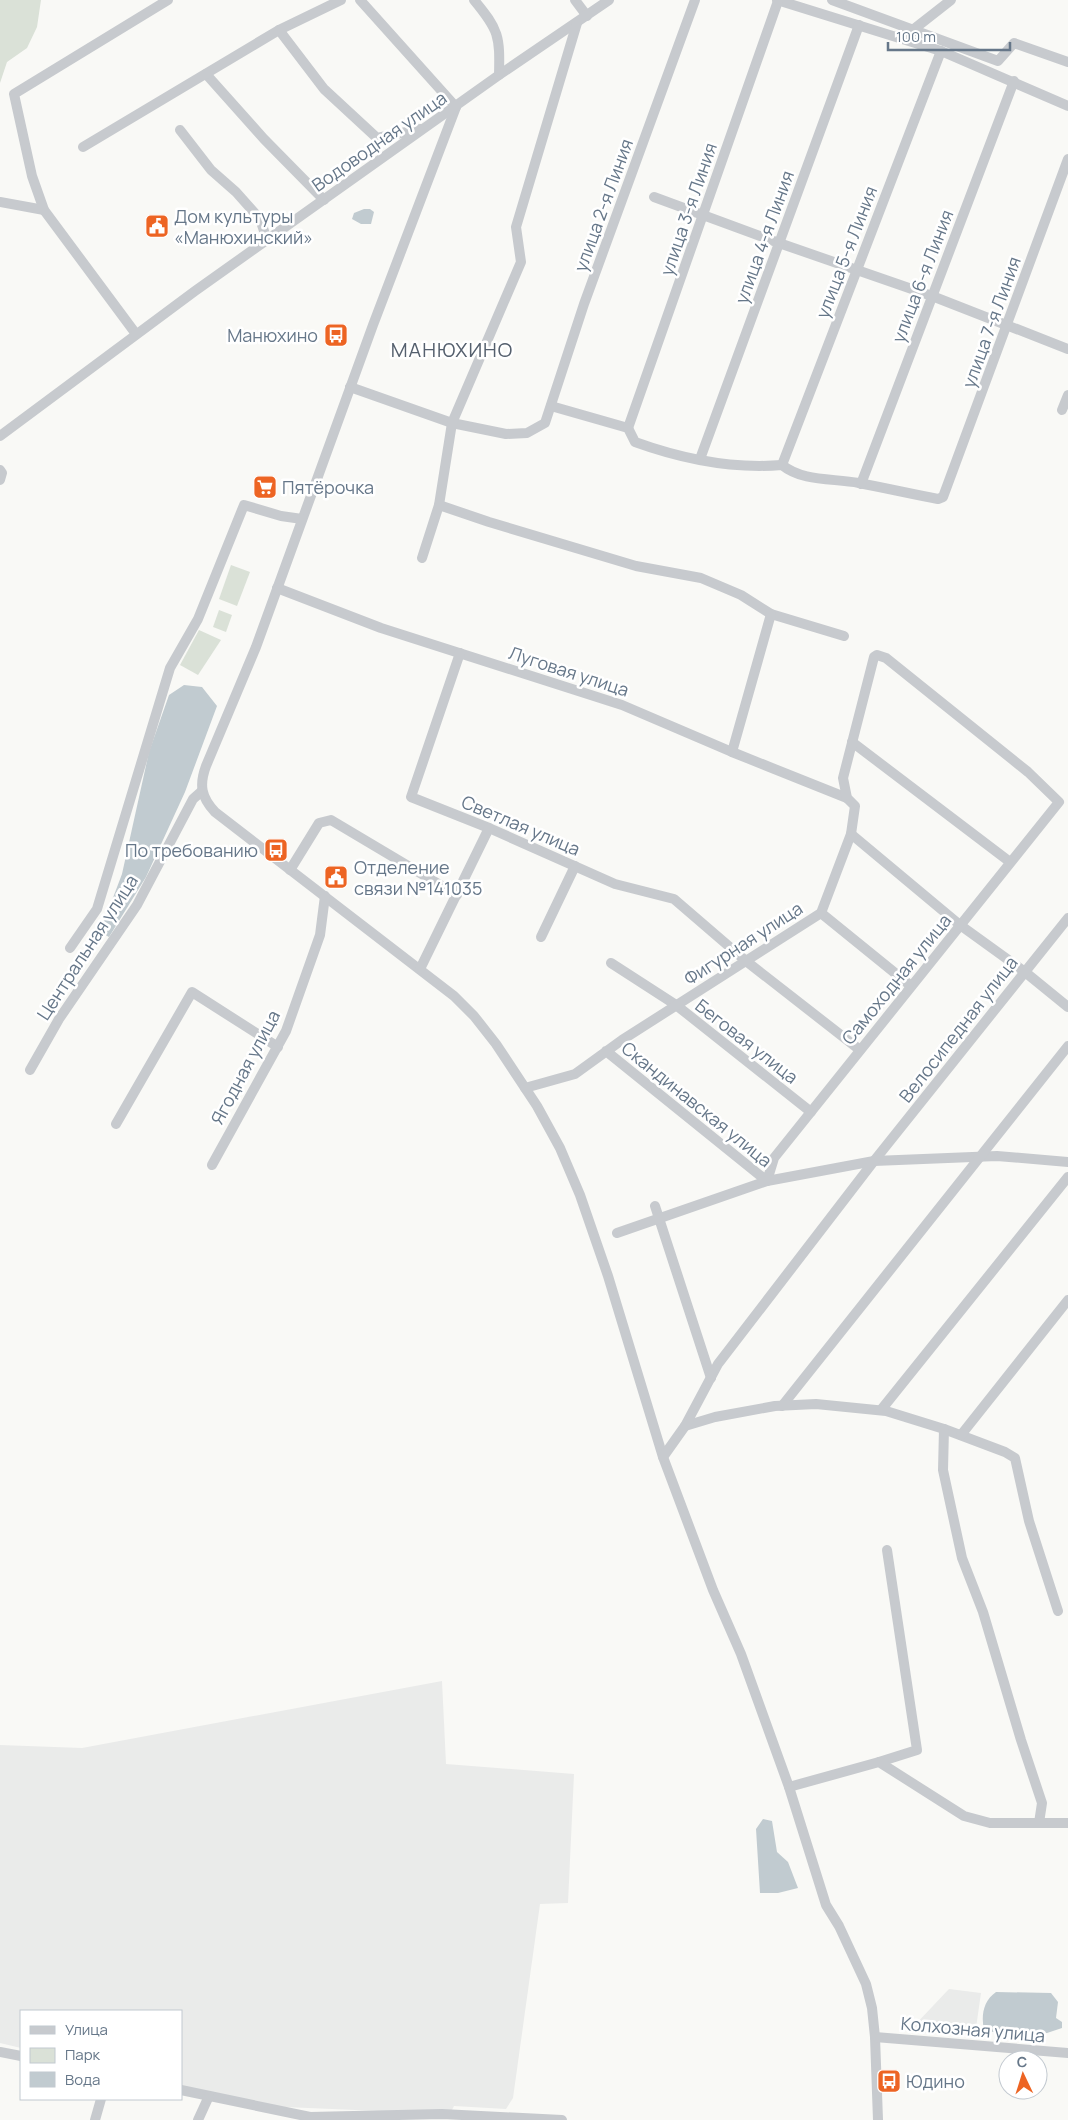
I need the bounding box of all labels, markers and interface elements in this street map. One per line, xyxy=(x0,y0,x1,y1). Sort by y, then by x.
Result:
scale bar xyxy=(888,20,1010,52)
text: 100 m xyxy=(896,26,936,47)
street label: Водоводная улица xyxy=(307,86,451,196)
street label: улица 2-я Линия xyxy=(568,135,638,275)
street label: улица 3-я Линия xyxy=(654,139,722,279)
street label: улица 4-я Линия xyxy=(729,167,799,307)
street label: улица 5-я Линия xyxy=(810,183,882,321)
place label: Дом культуры «Манюхинский» xyxy=(174,204,313,249)
street label: улица 6-я Линия xyxy=(886,206,958,346)
public building icon: Дом культуры «Манюхинский» xyxy=(144,213,170,239)
street label: улица 7-я Линия xyxy=(956,253,1026,391)
bus stop icon: Манюхино xyxy=(323,322,349,348)
place label: Манюхино xyxy=(227,323,318,347)
district label: МАНЮХИНО xyxy=(391,336,513,363)
supermarket icon: Пятёрочка xyxy=(252,474,278,500)
place label: Пятёрочка xyxy=(282,475,374,499)
street label: Луговая улица xyxy=(506,640,632,702)
street label: Светлая улица xyxy=(458,789,584,861)
bus stop icon: По требованию xyxy=(263,837,289,863)
place label: По требованию xyxy=(125,838,258,862)
place label: Отделение связи №141035 xyxy=(354,855,482,900)
public building icon: Отделение связи №141035 xyxy=(323,864,349,890)
street label: Центральная улица xyxy=(31,870,143,1024)
street label: Фигурная улица xyxy=(679,896,807,990)
street label: Самоходная улица xyxy=(836,909,956,1049)
street label: Велосипедная улица xyxy=(893,951,1023,1107)
street label: Беговая улица xyxy=(691,993,803,1089)
street label: Ягодная улица xyxy=(205,1006,285,1128)
street label: Скандинавская улица xyxy=(617,1036,777,1172)
legend xyxy=(20,2010,182,2100)
street label: Колхозная улица xyxy=(900,2011,1046,2047)
text: Улица xyxy=(65,2019,108,2040)
text: Парк xyxy=(65,2044,101,2065)
north arrow xyxy=(998,2050,1048,2100)
text: С xyxy=(1016,2052,1028,2071)
bus stop icon: Юдино xyxy=(876,2068,902,2094)
text: Вода xyxy=(65,2069,100,2090)
place label: Юдино xyxy=(906,2069,965,2093)

